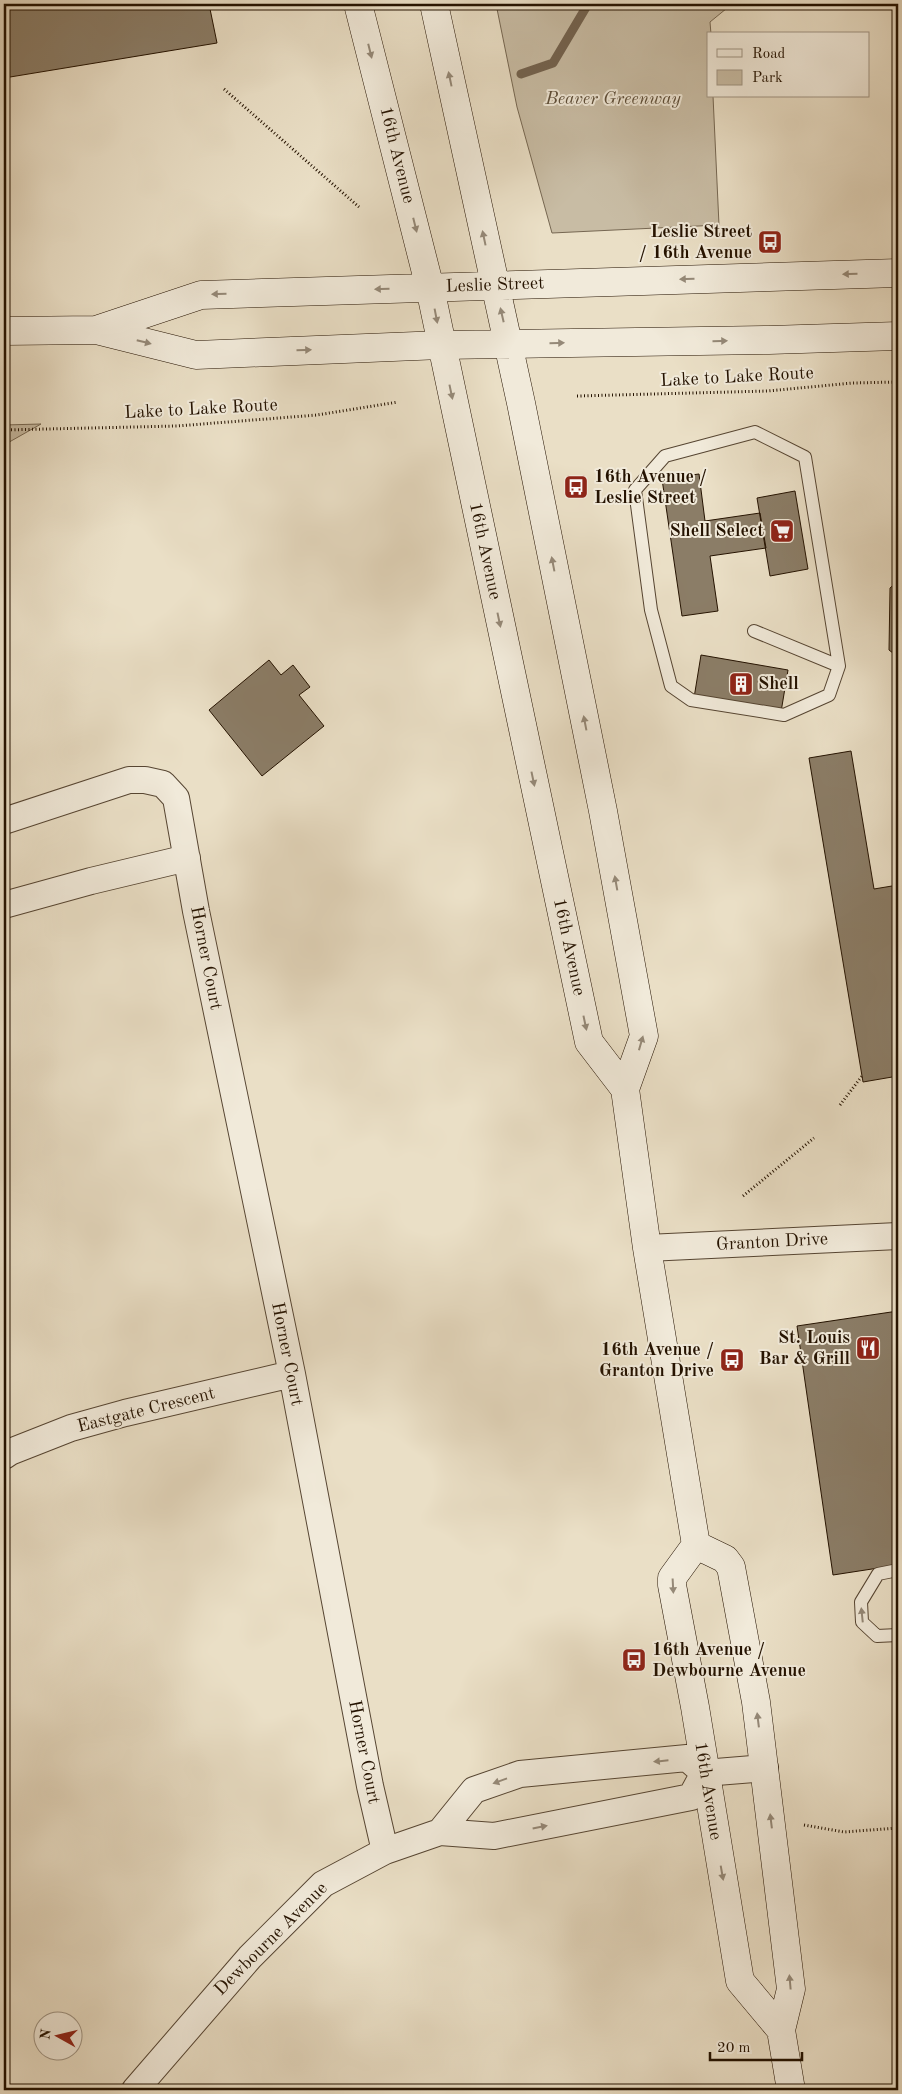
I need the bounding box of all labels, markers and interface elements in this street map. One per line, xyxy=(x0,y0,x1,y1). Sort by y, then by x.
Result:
legend xyxy=(707,32,870,98)
one-way arrow xyxy=(366,43,374,59)
text: Road xyxy=(752,47,786,62)
one-way arrow xyxy=(446,71,454,86)
text: Park xyxy=(752,71,783,86)
park label: Beaver Greenway xyxy=(544,90,682,108)
street label: 16th Avenue xyxy=(376,105,418,205)
one-way arrow xyxy=(411,218,419,233)
place label: Leslie Street / 16th Avenue xyxy=(639,223,752,262)
bus stop icon: Leslie Street / 16th Avenue xyxy=(757,229,783,255)
one-way arrow xyxy=(480,230,488,245)
one-way arrow xyxy=(841,270,857,278)
street label: Leslie Street xyxy=(445,274,545,296)
one-way arrow xyxy=(679,275,695,283)
one-way arrow xyxy=(373,286,389,294)
one-way arrow xyxy=(211,290,227,298)
one-way arrow xyxy=(498,307,506,322)
one-way arrow xyxy=(432,309,440,325)
one-way arrow xyxy=(712,337,728,345)
one-way arrow xyxy=(136,338,151,346)
one-way arrow xyxy=(550,339,566,347)
one-way arrow xyxy=(297,346,313,354)
street label: Lake to Lake Route xyxy=(660,364,814,390)
one-way arrow xyxy=(447,385,455,400)
street label: Lake to Lake Route xyxy=(124,396,278,422)
place label: 16th Avenue / Leslie Street xyxy=(594,468,707,507)
bus stop icon: 16th Avenue / Leslie Street xyxy=(563,474,589,500)
street label: 16th Avenue xyxy=(466,501,504,601)
supermarket icon: Shell Select xyxy=(769,518,795,544)
place label: Shell Select xyxy=(669,522,764,540)
one-way arrow xyxy=(549,556,557,572)
one-way arrow xyxy=(496,612,504,628)
building icon: Shell xyxy=(728,671,754,697)
place label: Shell xyxy=(758,675,799,693)
one-way arrow xyxy=(581,716,589,731)
one-way arrow xyxy=(529,771,537,786)
one-way arrow xyxy=(611,875,619,891)
street label: 16th Avenue xyxy=(550,897,588,997)
street label: Horner Court xyxy=(187,905,225,1011)
one-way arrow xyxy=(582,1016,590,1032)
one-way arrow xyxy=(637,1035,645,1050)
street label: Granton Drive xyxy=(716,1230,828,1254)
street label: Horner Court xyxy=(268,1301,306,1407)
place label: St. Louis Bar & Grill xyxy=(759,1329,850,1368)
restaurant icon: St. Louis Bar & Grill xyxy=(855,1335,881,1361)
place label: 16th Avenue / Granton Drive xyxy=(599,1341,714,1380)
bus stop icon: 16th Avenue / Granton Drive xyxy=(719,1347,745,1373)
street label: Eastgate Crescent xyxy=(75,1384,217,1436)
one-way arrow xyxy=(670,1578,678,1594)
one-way arrow xyxy=(858,1606,866,1622)
place label: 16th Avenue / Dewbourne Avenue xyxy=(652,1641,806,1680)
bus stop icon: 16th Avenue / Dewbourne Avenue xyxy=(621,1647,647,1673)
street label: Horner Court xyxy=(345,1699,383,1805)
one-way arrow xyxy=(754,1712,762,1728)
street label: 16th Avenue xyxy=(691,1741,725,1841)
one-way arrow xyxy=(653,1757,669,1765)
one-way arrow xyxy=(493,1778,508,1785)
one-way arrow xyxy=(767,1812,775,1828)
one-way arrow xyxy=(532,1822,548,1830)
one-way arrow xyxy=(718,1865,726,1881)
street label: Dewbourne Avenue xyxy=(211,1879,331,1999)
one-way arrow xyxy=(786,1974,794,1990)
north arrow xyxy=(32,2012,82,2062)
text: N xyxy=(38,2028,54,2041)
scale bar xyxy=(710,2029,802,2061)
text: 20 m xyxy=(717,2041,751,2056)

